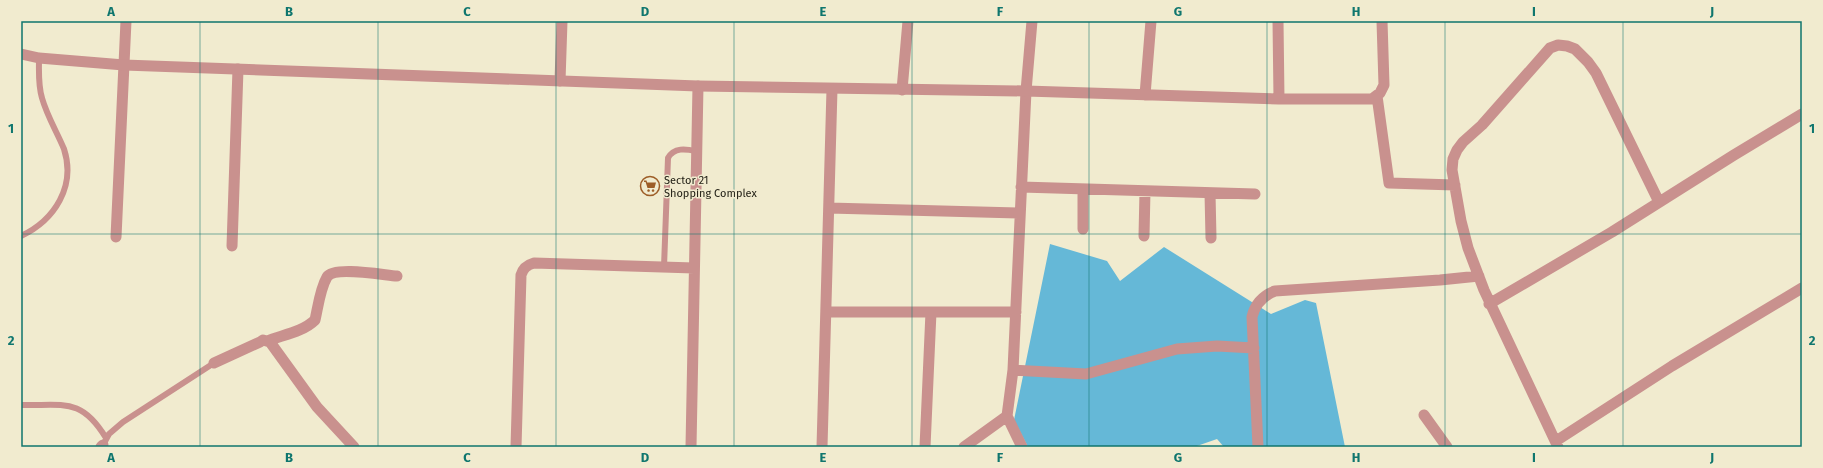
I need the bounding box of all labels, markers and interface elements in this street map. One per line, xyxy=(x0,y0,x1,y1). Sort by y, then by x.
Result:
text: A xyxy=(106,4,115,19)
text: B xyxy=(285,4,293,19)
text: C xyxy=(463,4,471,19)
text: D xyxy=(641,4,650,19)
text: E xyxy=(820,4,827,19)
text: F xyxy=(997,4,1004,19)
text: G xyxy=(1174,4,1182,19)
text: H xyxy=(1352,4,1360,19)
text: I xyxy=(1532,4,1536,19)
text: J xyxy=(1709,4,1714,19)
text: 1 xyxy=(8,121,14,136)
text: 1 xyxy=(1809,121,1815,136)
place label: Sector 21 Shopping Complex xyxy=(664,174,758,200)
supermarket icon: Sector 21 Shopping Complex xyxy=(639,175,661,197)
text: 2 xyxy=(8,333,15,348)
text: 2 xyxy=(1809,333,1816,348)
text: A xyxy=(106,450,115,465)
text: B xyxy=(285,450,293,465)
text: C xyxy=(463,450,471,465)
text: D xyxy=(641,450,650,465)
text: E xyxy=(820,450,827,465)
text: F xyxy=(997,450,1004,465)
text: G xyxy=(1174,450,1182,465)
text: H xyxy=(1352,450,1360,465)
text: I xyxy=(1532,450,1536,465)
text: J xyxy=(1709,450,1714,465)

